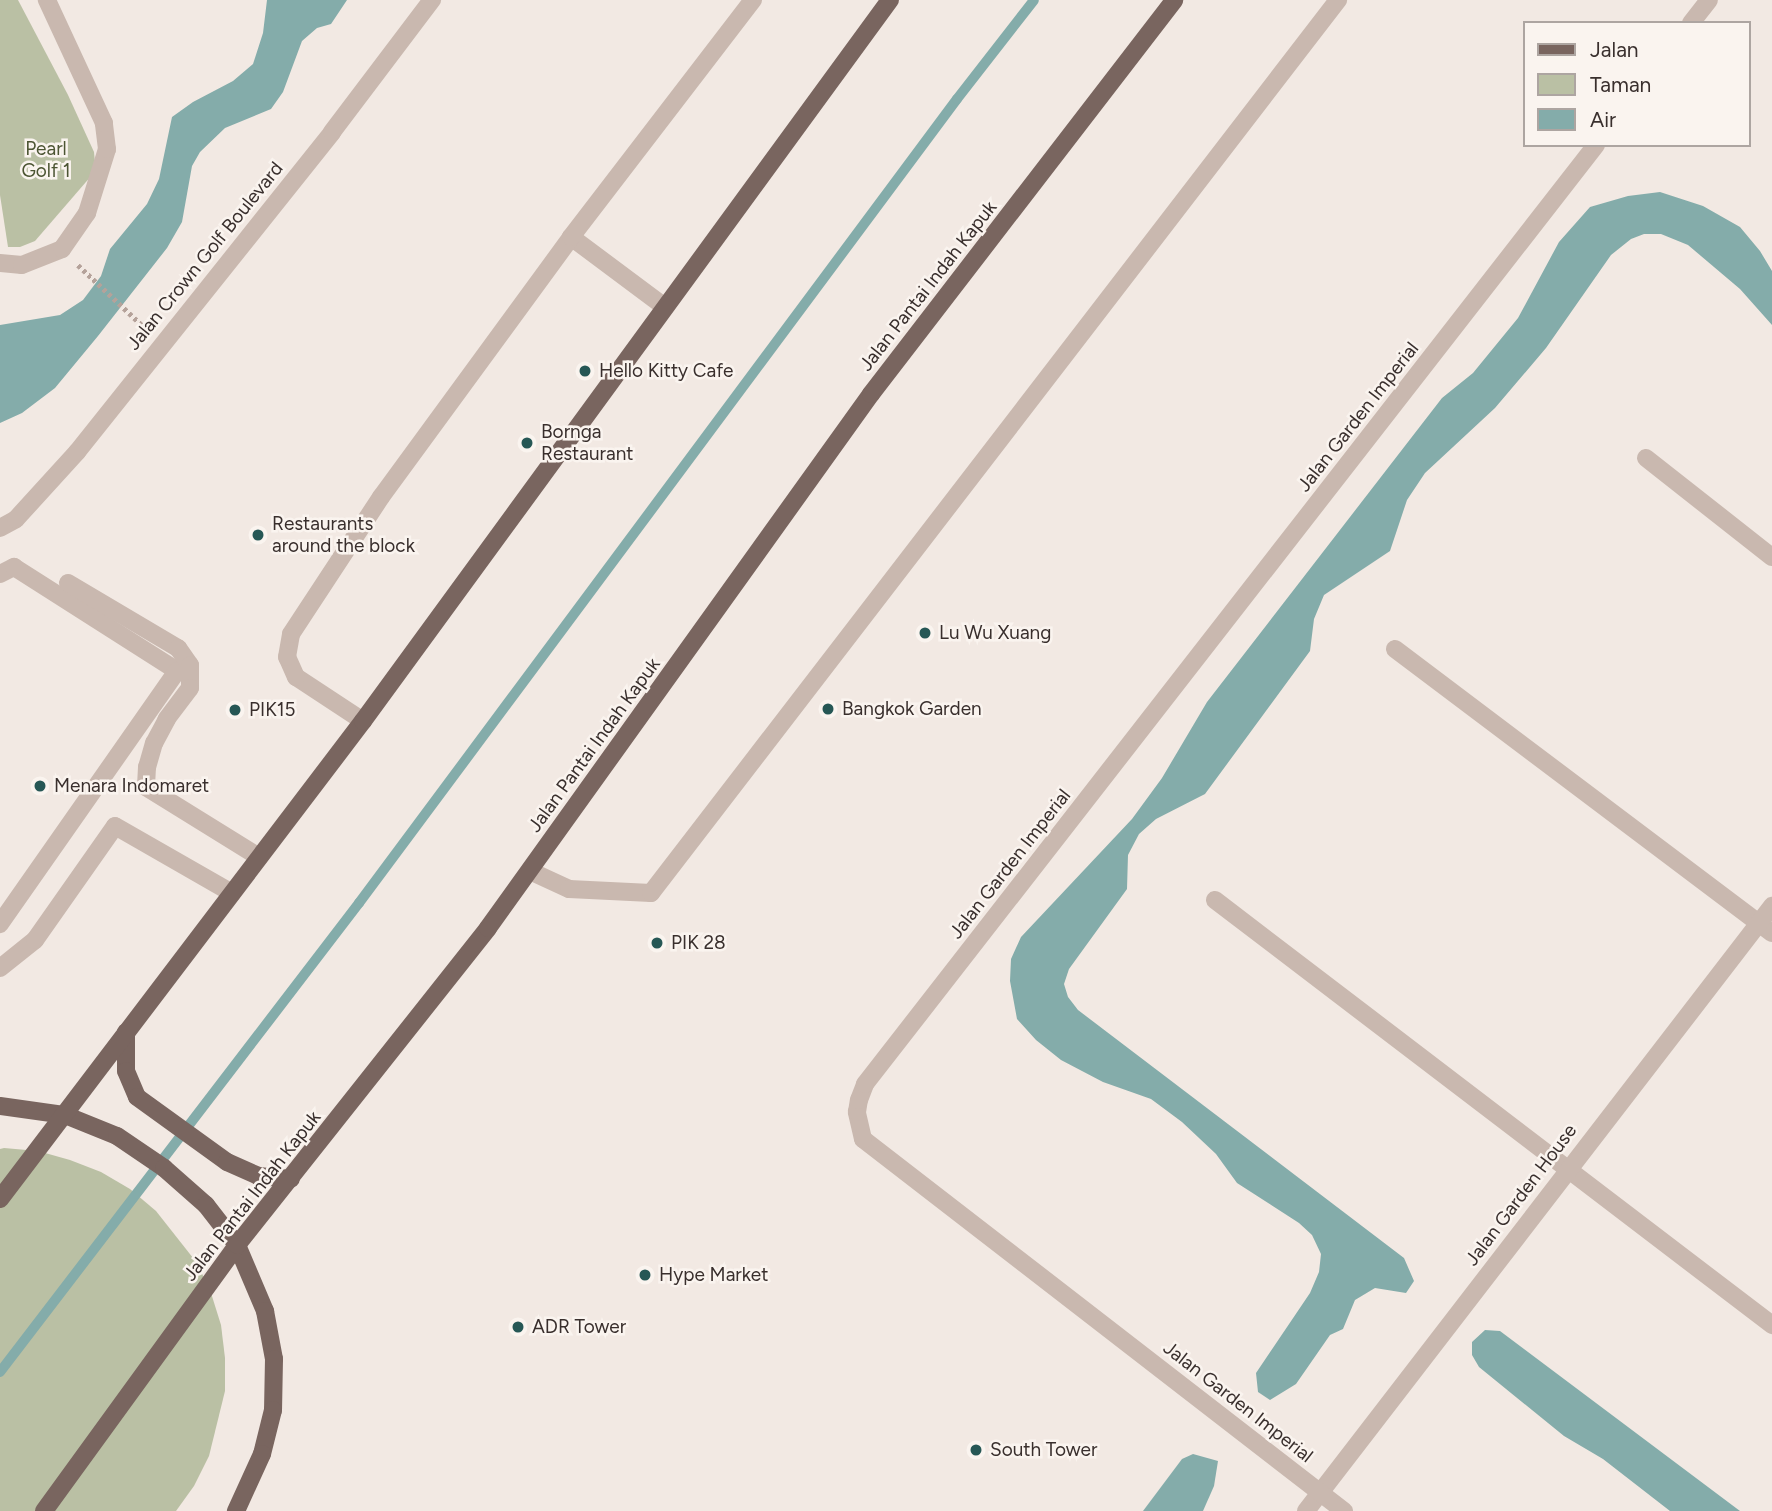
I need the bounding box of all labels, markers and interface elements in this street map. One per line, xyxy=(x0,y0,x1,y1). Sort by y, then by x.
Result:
legend xyxy=(1524,21,1751,147)
text: Jalan xyxy=(1590,37,1639,62)
text: Taman xyxy=(1590,72,1651,97)
text: Air xyxy=(1590,107,1616,132)
park label: Pearl Golf 1 xyxy=(21,138,71,182)
street label: Jalan Crown Golf Boulevard xyxy=(122,157,288,355)
street label: Jalan Pantai Indah Kapuk xyxy=(854,196,1002,376)
street label: Jalan Garden Imperial xyxy=(1292,338,1424,496)
place label: Hello Kitty Cafe xyxy=(599,360,733,382)
marker: Hello Kitty Cafe xyxy=(577,363,593,379)
place label: Bornga Restaurant xyxy=(541,421,633,465)
marker: Bornga Restaurant xyxy=(519,435,535,451)
place label: Restaurants around the block xyxy=(272,513,415,557)
marker: Restaurants around the block xyxy=(250,527,266,543)
place label: Lu Wu Xuang xyxy=(939,622,1051,644)
marker: Lu Wu Xuang xyxy=(917,625,933,641)
street label: Jalan Pantai Indah Kapuk xyxy=(523,653,665,837)
place label: Bangkok Garden xyxy=(842,698,982,720)
place label: PIK15 xyxy=(249,699,296,721)
marker: Bangkok Garden xyxy=(820,701,836,717)
marker: PIK15 xyxy=(227,702,243,718)
place label: Menara Indomaret xyxy=(54,775,209,797)
marker: Menara Indomaret xyxy=(32,778,48,794)
street label: Jalan Garden Imperial xyxy=(944,785,1076,943)
place label: PIK 28 xyxy=(671,932,726,954)
marker: PIK 28 xyxy=(649,935,665,951)
street label: Jalan Pantai Indah Kapuk xyxy=(178,1106,326,1286)
street label: Jalan Garden House xyxy=(1460,1120,1582,1270)
place label: Hype Market xyxy=(659,1264,768,1286)
marker: Hype Market xyxy=(637,1267,653,1283)
place label: ADR Tower xyxy=(532,1316,626,1338)
marker: ADR Tower xyxy=(510,1319,526,1335)
street label: Jalan Garden Imperial xyxy=(1159,1336,1317,1468)
place label: South Tower xyxy=(990,1439,1097,1461)
marker: South Tower xyxy=(968,1442,984,1458)

